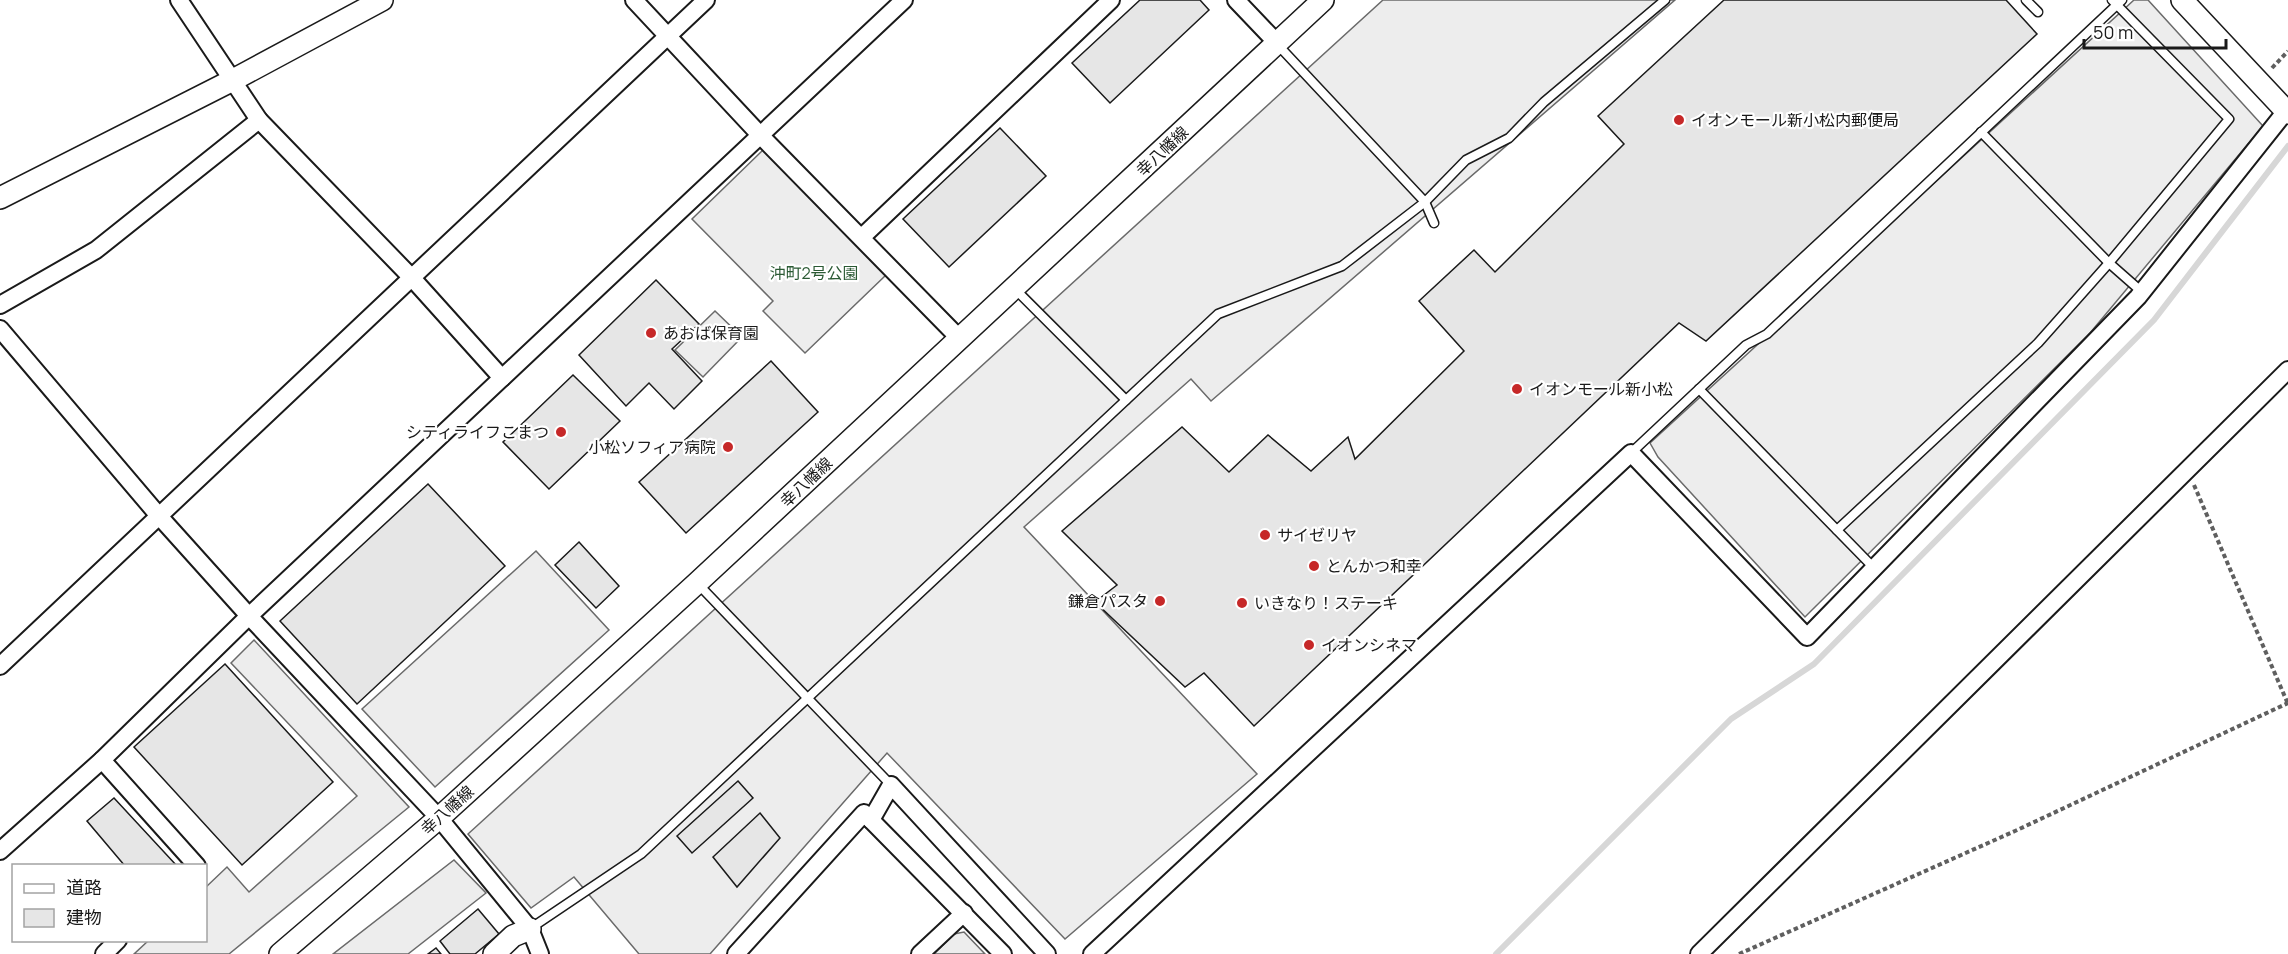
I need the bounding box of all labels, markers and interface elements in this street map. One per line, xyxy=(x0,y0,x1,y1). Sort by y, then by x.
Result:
scale bar xyxy=(2084,12,2226,50)
text: 50 m xyxy=(2093,20,2133,44)
place label: イオンモール新小松内郵便局 xyxy=(1691,109,1899,131)
marker: イオンモール新小松内郵便局 xyxy=(1672,113,1686,127)
street label: 幸八幡線 xyxy=(1131,121,1193,181)
park label: 沖町2号公園 xyxy=(769,262,859,284)
place label: あおば保育園 xyxy=(663,322,759,344)
marker: あおば保育園 xyxy=(644,326,658,340)
place label: イオンモール新小松 xyxy=(1529,378,1673,400)
marker: イオンモール新小松 xyxy=(1510,382,1524,396)
place label: シティライフこまつ xyxy=(406,421,549,443)
marker: シティライフこまつ xyxy=(554,425,568,439)
place label: 小松ソフィア病院 xyxy=(588,436,716,458)
marker: 小松ソフィア病院 xyxy=(721,440,735,454)
street label: 幸八幡線 xyxy=(775,452,837,512)
place label: サイゼリヤ xyxy=(1277,524,1357,546)
marker: サイゼリヤ xyxy=(1258,528,1272,542)
place label: とんかつ和幸 xyxy=(1326,555,1422,577)
marker: とんかつ和幸 xyxy=(1307,559,1321,573)
place label: 鎌倉パスタ xyxy=(1068,590,1148,612)
place label: いきなり！ステーキ xyxy=(1254,592,1398,614)
marker: 鎌倉パスタ xyxy=(1153,594,1167,608)
marker: いきなり！ステーキ xyxy=(1235,596,1249,610)
place label: イオンシネマ xyxy=(1321,634,1417,656)
marker: イオンシネマ xyxy=(1302,638,1316,652)
street label: 幸八幡線 xyxy=(416,780,478,840)
legend xyxy=(12,864,207,942)
text: 道路 xyxy=(66,875,102,899)
text: 建物 xyxy=(66,905,102,929)

